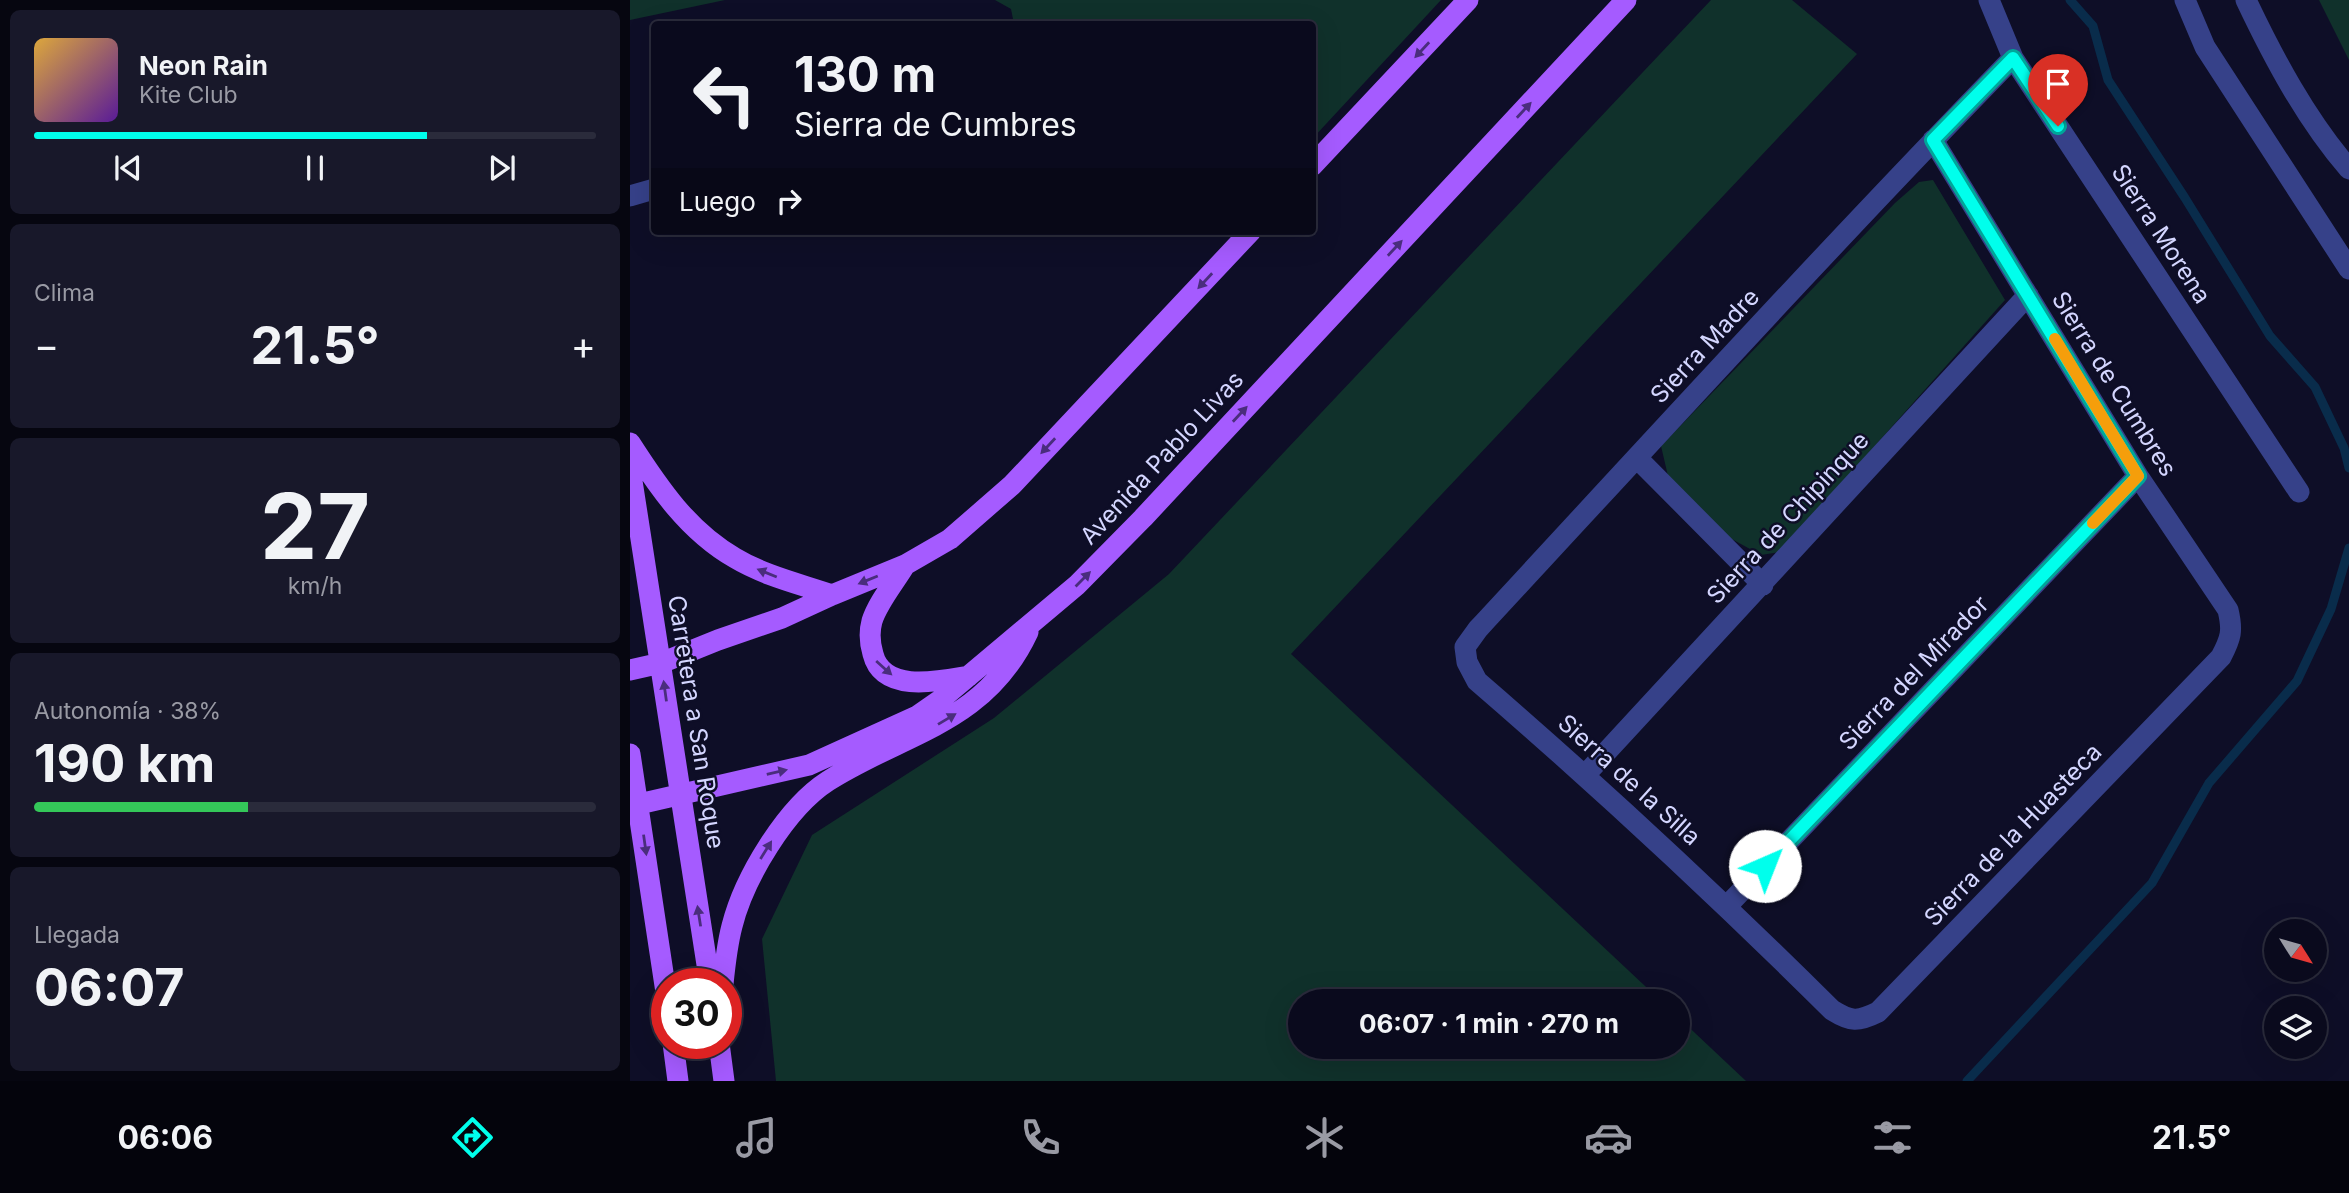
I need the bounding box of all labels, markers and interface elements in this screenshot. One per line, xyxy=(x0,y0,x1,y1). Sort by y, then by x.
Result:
one-way arrow xyxy=(1414,41,1430,59)
text: 130 m xyxy=(794,45,936,104)
icon: left xyxy=(679,49,770,140)
text: Neon Rain xyxy=(139,50,268,81)
pin xyxy=(2028,54,2088,126)
icon: arrive xyxy=(2039,65,2077,103)
text: Kite Club xyxy=(139,81,238,109)
one-way arrow xyxy=(1516,101,1532,119)
text: Sierra de Cumbres xyxy=(794,105,1077,144)
icon: previous xyxy=(109,149,147,187)
icon: pause xyxy=(296,149,334,187)
icon: next xyxy=(483,149,521,187)
street label: Sierra Morena xyxy=(2106,159,2217,309)
icon: right xyxy=(770,182,808,220)
text: Luego xyxy=(679,186,756,217)
one-way arrow xyxy=(1387,240,1403,257)
one-way arrow xyxy=(1196,272,1213,289)
text: Clima xyxy=(34,279,95,307)
street label: Sierra Madre xyxy=(1644,282,1765,409)
street label: Sierra de Cumbres xyxy=(2046,286,2183,481)
text: 21.5° xyxy=(250,314,380,377)
text: − xyxy=(34,322,59,368)
text: + xyxy=(571,322,596,368)
street label: Avenida Pablo Livas xyxy=(1074,365,1249,550)
one-way arrow xyxy=(1232,405,1248,423)
street label: Sierra de Chipinque xyxy=(1701,426,1875,610)
one-way arrow xyxy=(1041,437,1057,454)
text: 27 xyxy=(260,471,370,581)
one-way arrow xyxy=(757,567,778,578)
one-way arrow xyxy=(1074,571,1091,587)
text: km/h xyxy=(288,572,342,600)
one-way arrow xyxy=(858,574,878,586)
street label: Sierra del Mirador xyxy=(1833,589,1995,756)
street label: Carretera a San Roque xyxy=(662,593,731,851)
one-way arrow xyxy=(875,660,893,676)
one-way arrow xyxy=(659,680,670,702)
text: Autonomía · 38% xyxy=(34,697,221,725)
street label: Sierra de la Silla xyxy=(1552,708,1707,851)
one-way arrow xyxy=(937,713,956,725)
text: 190 km xyxy=(34,732,215,795)
street label: Sierra de la Huasteca xyxy=(1918,737,2107,932)
one-way arrow xyxy=(766,766,788,777)
position arrow xyxy=(1728,829,1802,903)
one-way arrow xyxy=(640,835,651,857)
one-way arrow xyxy=(759,841,772,860)
one-way arrow xyxy=(693,905,704,927)
north arrow xyxy=(2264,919,2328,982)
map controls xyxy=(2264,919,2327,1059)
text: Llegada xyxy=(34,921,120,949)
text: 06:07 xyxy=(34,956,185,1019)
speed limit sign: 30 xyxy=(651,968,742,1059)
button: layers xyxy=(2264,996,2327,1059)
text: 06:07 · 1 min · 270 m xyxy=(1359,1008,1619,1039)
icon: directions xyxy=(448,1113,497,1162)
icon: music xyxy=(732,1113,781,1162)
icon: phone xyxy=(1016,1113,1065,1162)
icon: climate xyxy=(1300,1113,1349,1162)
icon: car xyxy=(1584,1113,1633,1162)
icon: filters xyxy=(1868,1113,1917,1162)
text: 06:06 xyxy=(118,1118,213,1157)
text: 21.5° xyxy=(2152,1118,2231,1157)

